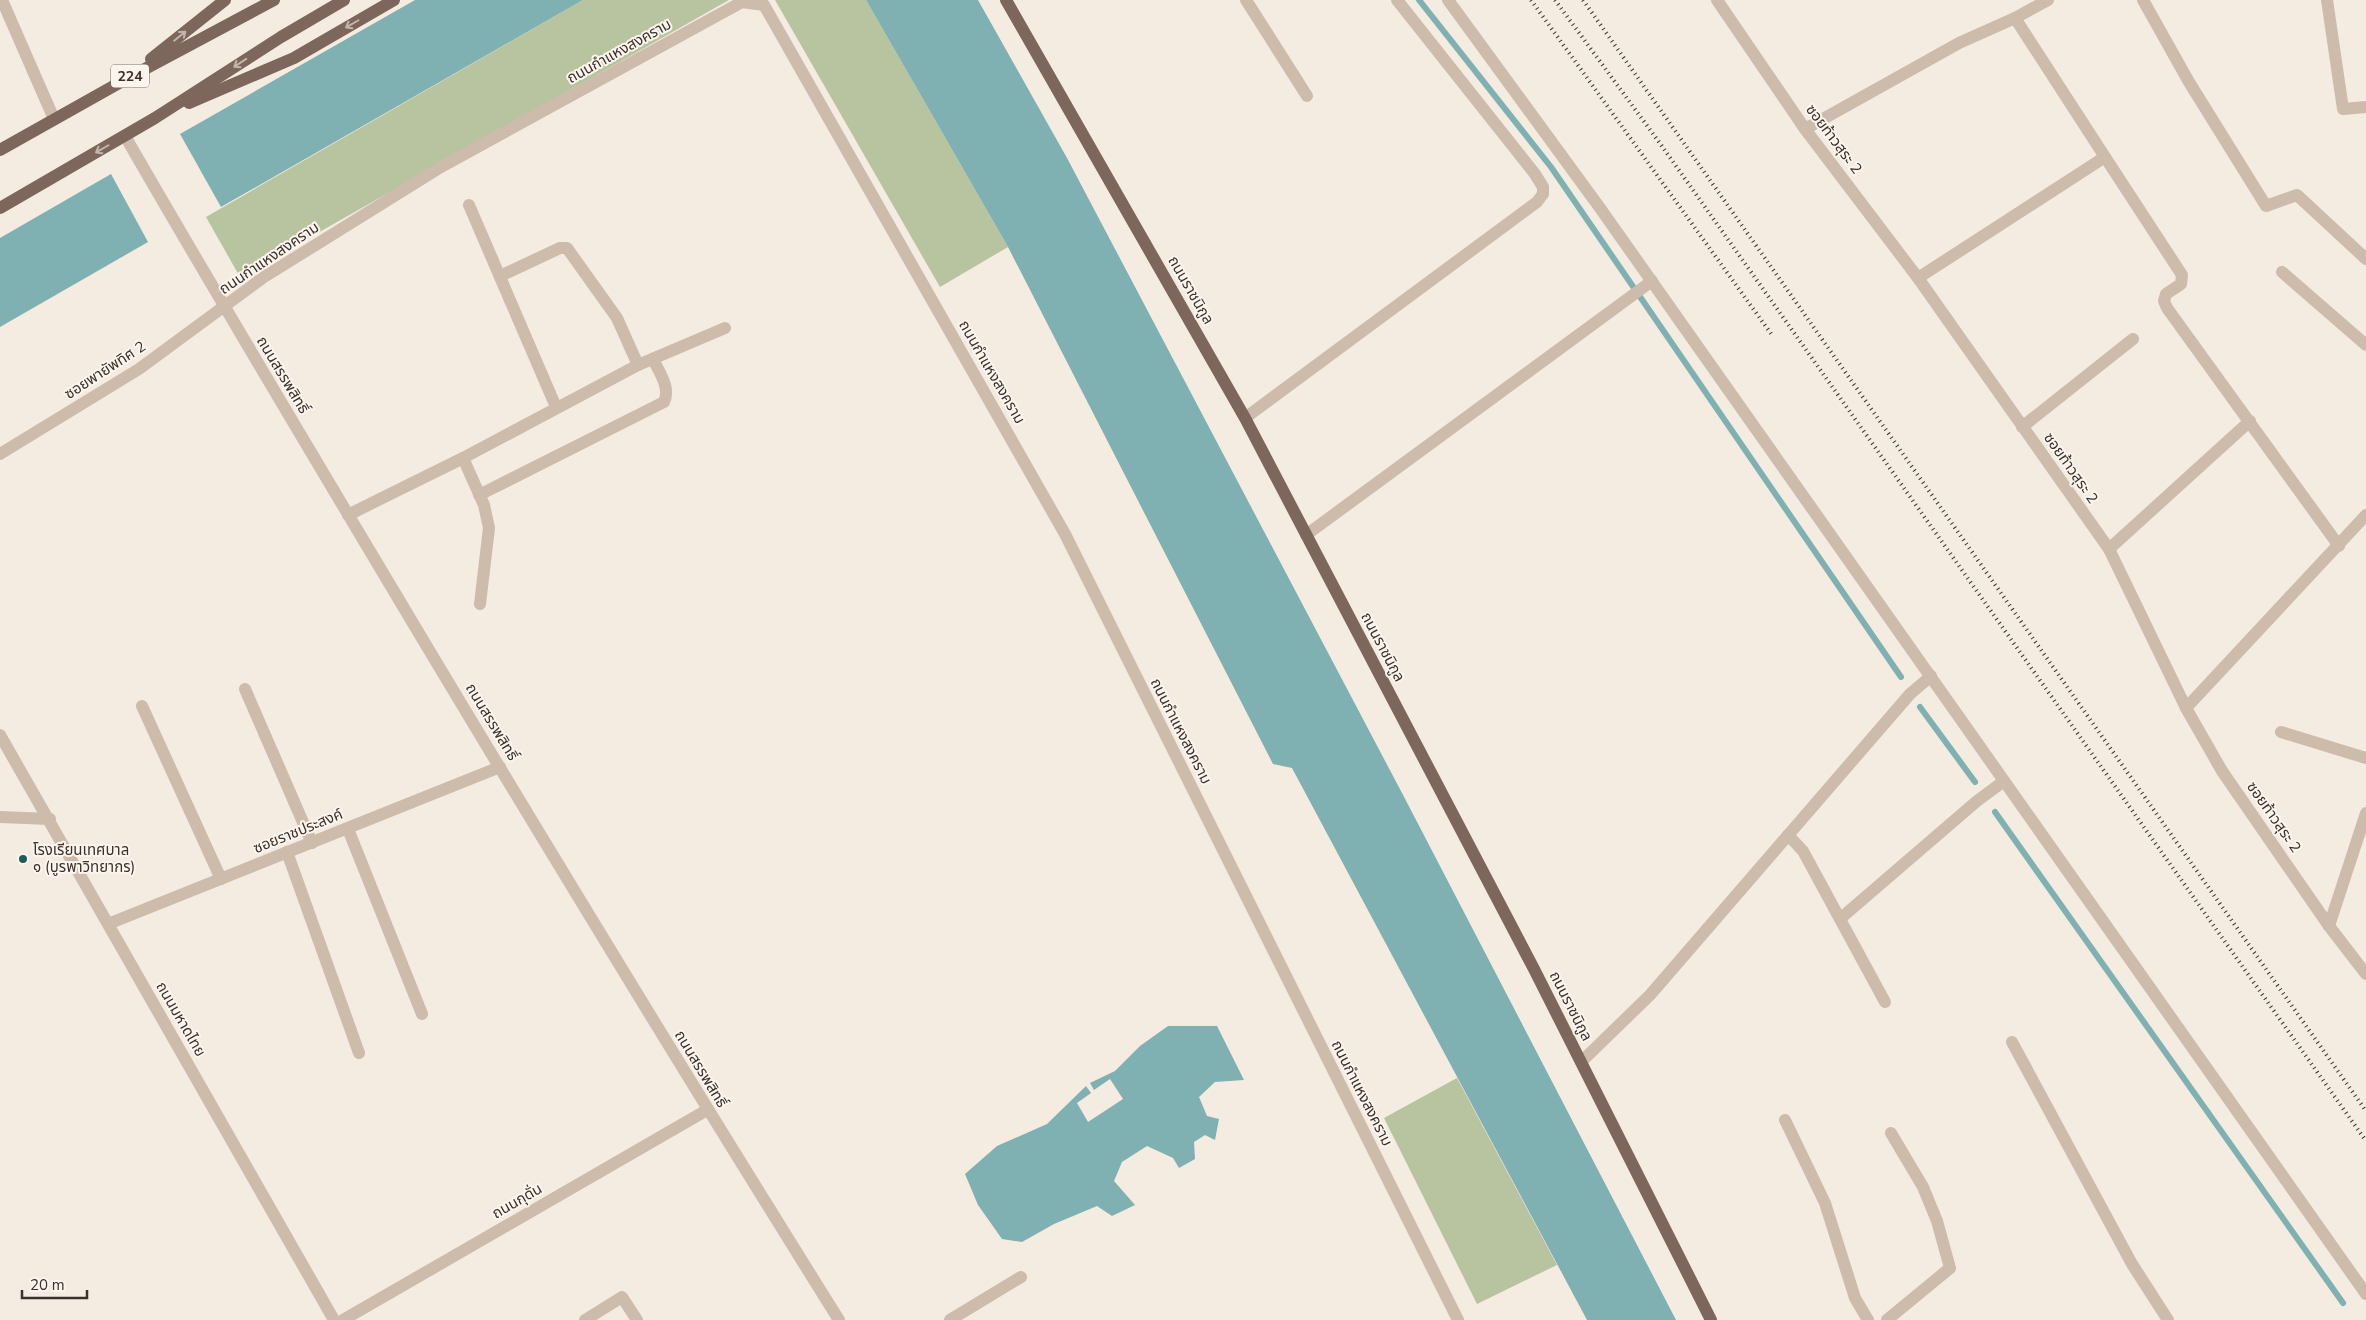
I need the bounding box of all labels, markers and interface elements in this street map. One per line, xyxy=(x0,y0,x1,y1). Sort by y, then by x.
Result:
street label: ถนนกำแหงสงคราม xyxy=(563,14,675,88)
one-way arrow xyxy=(345,20,359,30)
one-way arrow xyxy=(173,31,186,42)
one-way arrow xyxy=(233,58,247,68)
road number: 224 xyxy=(111,64,149,88)
street label: ซอยท้าวสุระ 2 xyxy=(1801,100,1867,178)
one-way arrow xyxy=(95,145,110,154)
street label: ถนนกำแหงสงคราม xyxy=(215,217,323,299)
street label: ถนนราชนิกูล xyxy=(1163,252,1219,328)
street label: ถนนกำแหงสงคราม xyxy=(954,317,1030,427)
street label: ถนนสรรพสิทธิ์ xyxy=(252,333,314,418)
street label: ซอยพายัพทิศ 2 xyxy=(61,336,149,404)
street label: ซอยท้าวสุระ 2 xyxy=(2039,429,2103,507)
street label: ถนนราชนิกูล xyxy=(1356,609,1410,685)
street label: ถนนกำแหงสงคราม xyxy=(1146,675,1216,787)
street label: ถนนสรรพสิทธิ์ xyxy=(461,680,523,765)
street label: ซอยท้าวสุระ 2 xyxy=(2242,778,2306,856)
street label: ซอยราชประสงค์ xyxy=(250,804,346,858)
place label: โรงเรียนเทศบาล ๑ (บูรพาวิทยากร) xyxy=(33,840,135,877)
marker: โรงเรียนเทศบาล ๑ (บูรพาวิทยากร) xyxy=(17,853,29,865)
street label: ถนนราชนิกูล xyxy=(1545,968,1597,1044)
street label: ถนนมหาดไทย xyxy=(151,978,211,1060)
street label: ถนนสรรพสิทธิ์ xyxy=(670,1027,732,1112)
street label: ถนนกำแหงสงคราม xyxy=(1327,1037,1397,1149)
street label: ถนนกุดั่น xyxy=(488,1178,546,1223)
scale bar xyxy=(22,1268,88,1300)
text: 20 m xyxy=(30,1275,65,1295)

